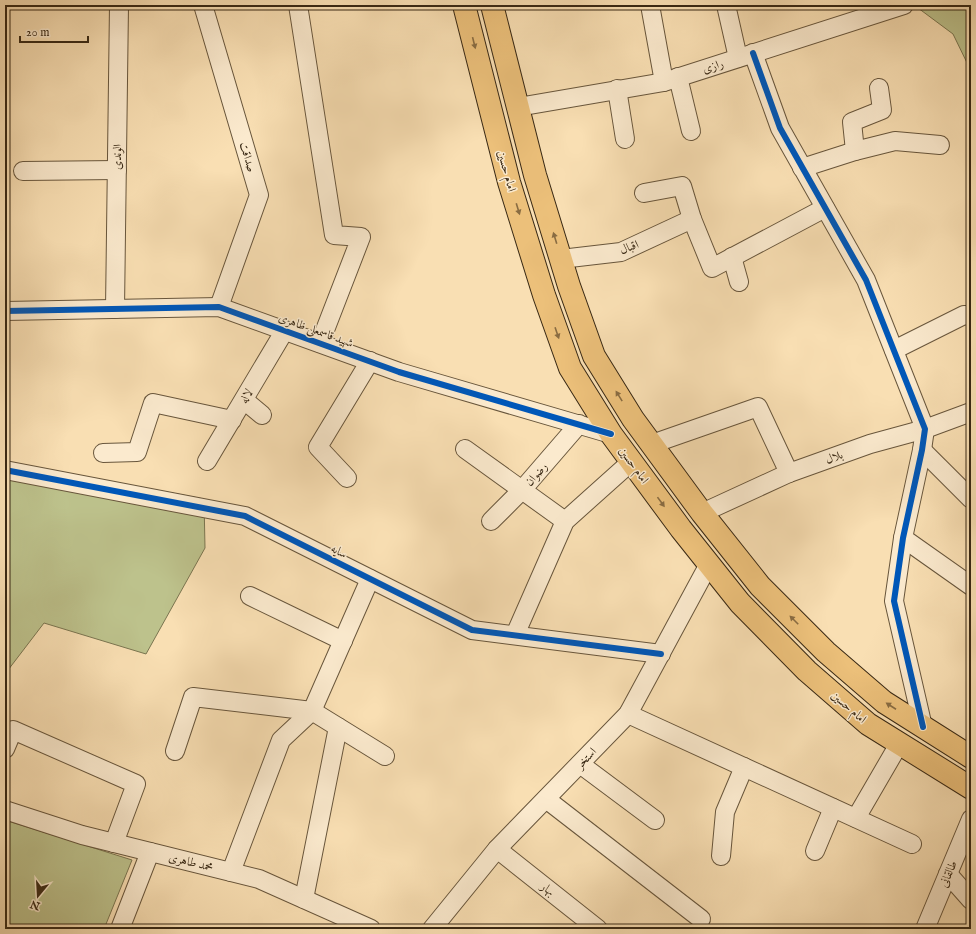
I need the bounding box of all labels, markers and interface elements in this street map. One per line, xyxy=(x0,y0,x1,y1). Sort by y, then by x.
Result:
scale bar xyxy=(20,18,88,44)
text: 20 m xyxy=(26,25,49,40)
one-way arrow xyxy=(471,37,477,49)
street label: رازی xyxy=(701,56,726,77)
street label: صداقت xyxy=(236,140,259,174)
street label: الوندی xyxy=(110,144,125,170)
street label: امام حسین xyxy=(491,149,519,194)
one-way arrow xyxy=(515,203,521,215)
one-way arrow xyxy=(552,232,558,244)
street label: اقبال xyxy=(618,237,641,258)
street label: شهید قاسمعلی ظاهری xyxy=(276,310,355,352)
one-way arrow xyxy=(555,327,561,339)
street label: لاله xyxy=(236,386,257,406)
one-way arrow xyxy=(616,391,623,402)
street label: امام حسین xyxy=(613,444,652,489)
street label: بلال xyxy=(823,447,845,468)
street label: رضوان xyxy=(522,459,551,489)
one-way arrow xyxy=(657,497,665,508)
street label: سایه xyxy=(328,541,350,562)
one-way arrow xyxy=(789,615,799,625)
street label: امام حسین xyxy=(826,688,870,729)
one-way arrow xyxy=(885,703,896,710)
street label: استخر xyxy=(571,744,600,774)
street label: محمد طاهری xyxy=(167,850,215,875)
street label: طالقانی xyxy=(936,858,961,890)
north arrow xyxy=(18,876,58,916)
street label: بهار xyxy=(537,879,558,900)
text: N xyxy=(28,896,43,913)

